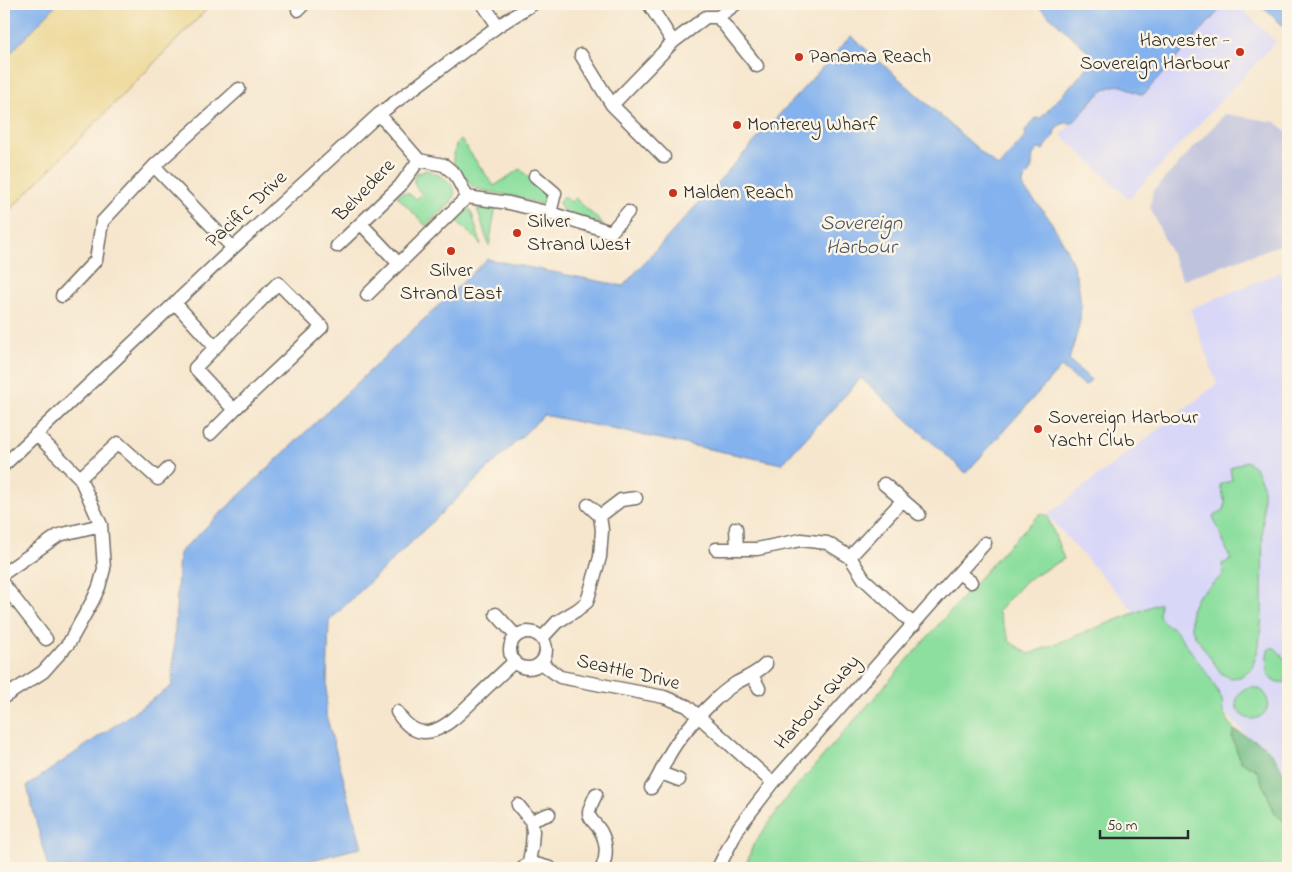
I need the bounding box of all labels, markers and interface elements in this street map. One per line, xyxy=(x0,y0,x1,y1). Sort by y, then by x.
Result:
place label: Harvester - Sovereign Harbour xyxy=(1080,27,1231,80)
place label: Panama Reach xyxy=(809,43,931,72)
marker: Harvester - Sovereign Harbour xyxy=(1234,46,1246,58)
marker: Panama Reach xyxy=(793,51,805,63)
place label: Monterey Wharf xyxy=(747,111,878,140)
marker: Monterey Wharf xyxy=(731,119,743,131)
street label: Belvedere xyxy=(327,153,403,230)
street label: Pacific Drive xyxy=(200,165,294,255)
place label: Malden Reach xyxy=(683,179,794,208)
marker: Malden Reach xyxy=(667,187,679,199)
place label: Silver Strand West xyxy=(527,208,631,260)
water label: Sovereign Harbour xyxy=(820,209,903,263)
marker: Silver Strand West xyxy=(511,227,523,239)
marker: Silver Strand East xyxy=(445,245,457,257)
place label: Silver Strand East xyxy=(400,257,503,309)
place label: Sovereign Harbour Yacht Club xyxy=(1048,404,1199,456)
marker: Sovereign Harbour Yacht Club xyxy=(1032,423,1044,435)
street label: Seattle Drive xyxy=(574,647,683,699)
street label: Harbour Quay xyxy=(768,649,868,757)
scale bar xyxy=(1100,807,1187,839)
text: 50 m xyxy=(1107,815,1138,837)

